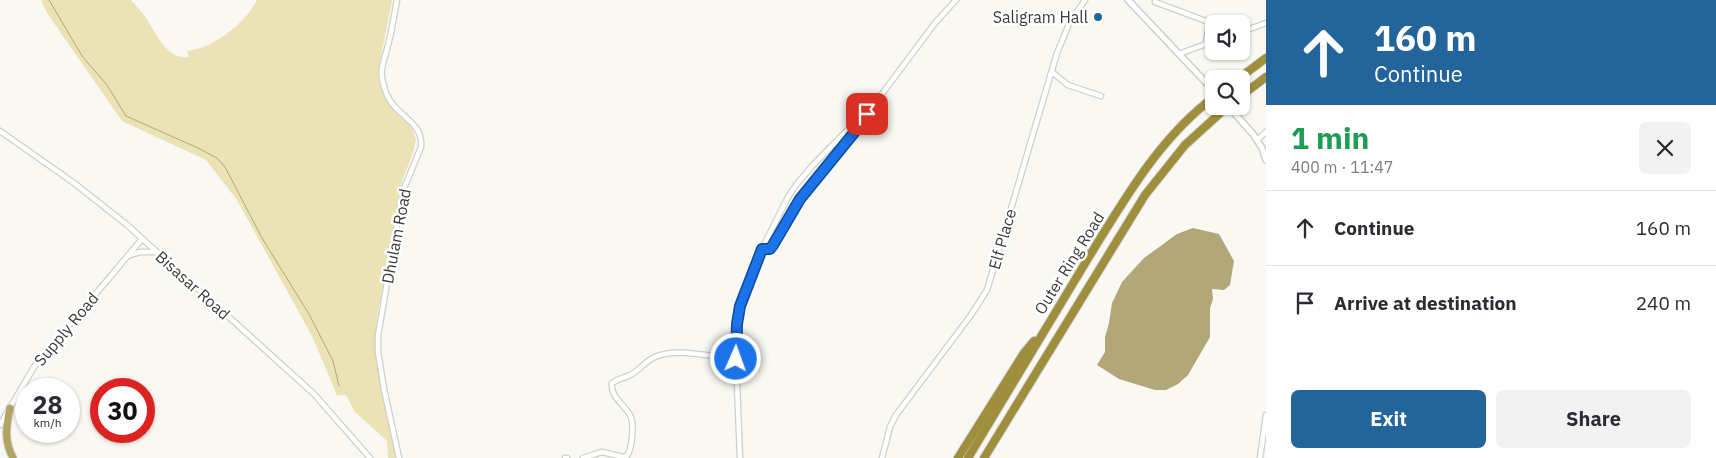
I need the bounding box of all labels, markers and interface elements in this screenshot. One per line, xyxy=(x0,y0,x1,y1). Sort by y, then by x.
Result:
place label: Saligram Hall xyxy=(993,7,1088,27)
marker: Saligram Hall xyxy=(1092,11,1104,23)
map controls xyxy=(1205,15,1250,115)
button: sound xyxy=(1205,15,1250,60)
text: 160 m xyxy=(1374,15,1477,61)
icon: ahead xyxy=(1291,20,1356,85)
text: Continue xyxy=(1374,59,1463,88)
button: search xyxy=(1205,70,1250,115)
pin xyxy=(846,93,888,135)
icon: arrive xyxy=(853,100,881,128)
text: 1 min xyxy=(1291,118,1369,157)
button: close xyxy=(1639,122,1691,174)
text: 400 m · 11:47 xyxy=(1291,157,1393,177)
street label: Dhulam Road xyxy=(377,187,415,285)
street label: Elf Place xyxy=(984,206,1020,272)
street label: Outer Ring Road xyxy=(1030,208,1108,318)
icon: ahead xyxy=(1291,214,1319,242)
text: Continue xyxy=(1334,216,1414,240)
text: 160 m xyxy=(1636,216,1691,240)
street label: Bisasar Road xyxy=(152,246,234,324)
street label: Supply Road xyxy=(30,288,102,370)
icon: arrive xyxy=(1291,289,1319,317)
text: Arrive at destination xyxy=(1334,291,1517,315)
text: 240 m xyxy=(1636,291,1691,315)
position arrow xyxy=(709,332,761,384)
speed limit sign: 30 xyxy=(90,378,155,443)
text: 28 xyxy=(32,388,63,421)
button: Exit xyxy=(1291,390,1486,448)
button: Share xyxy=(1496,390,1691,448)
text: km/h xyxy=(33,415,62,430)

